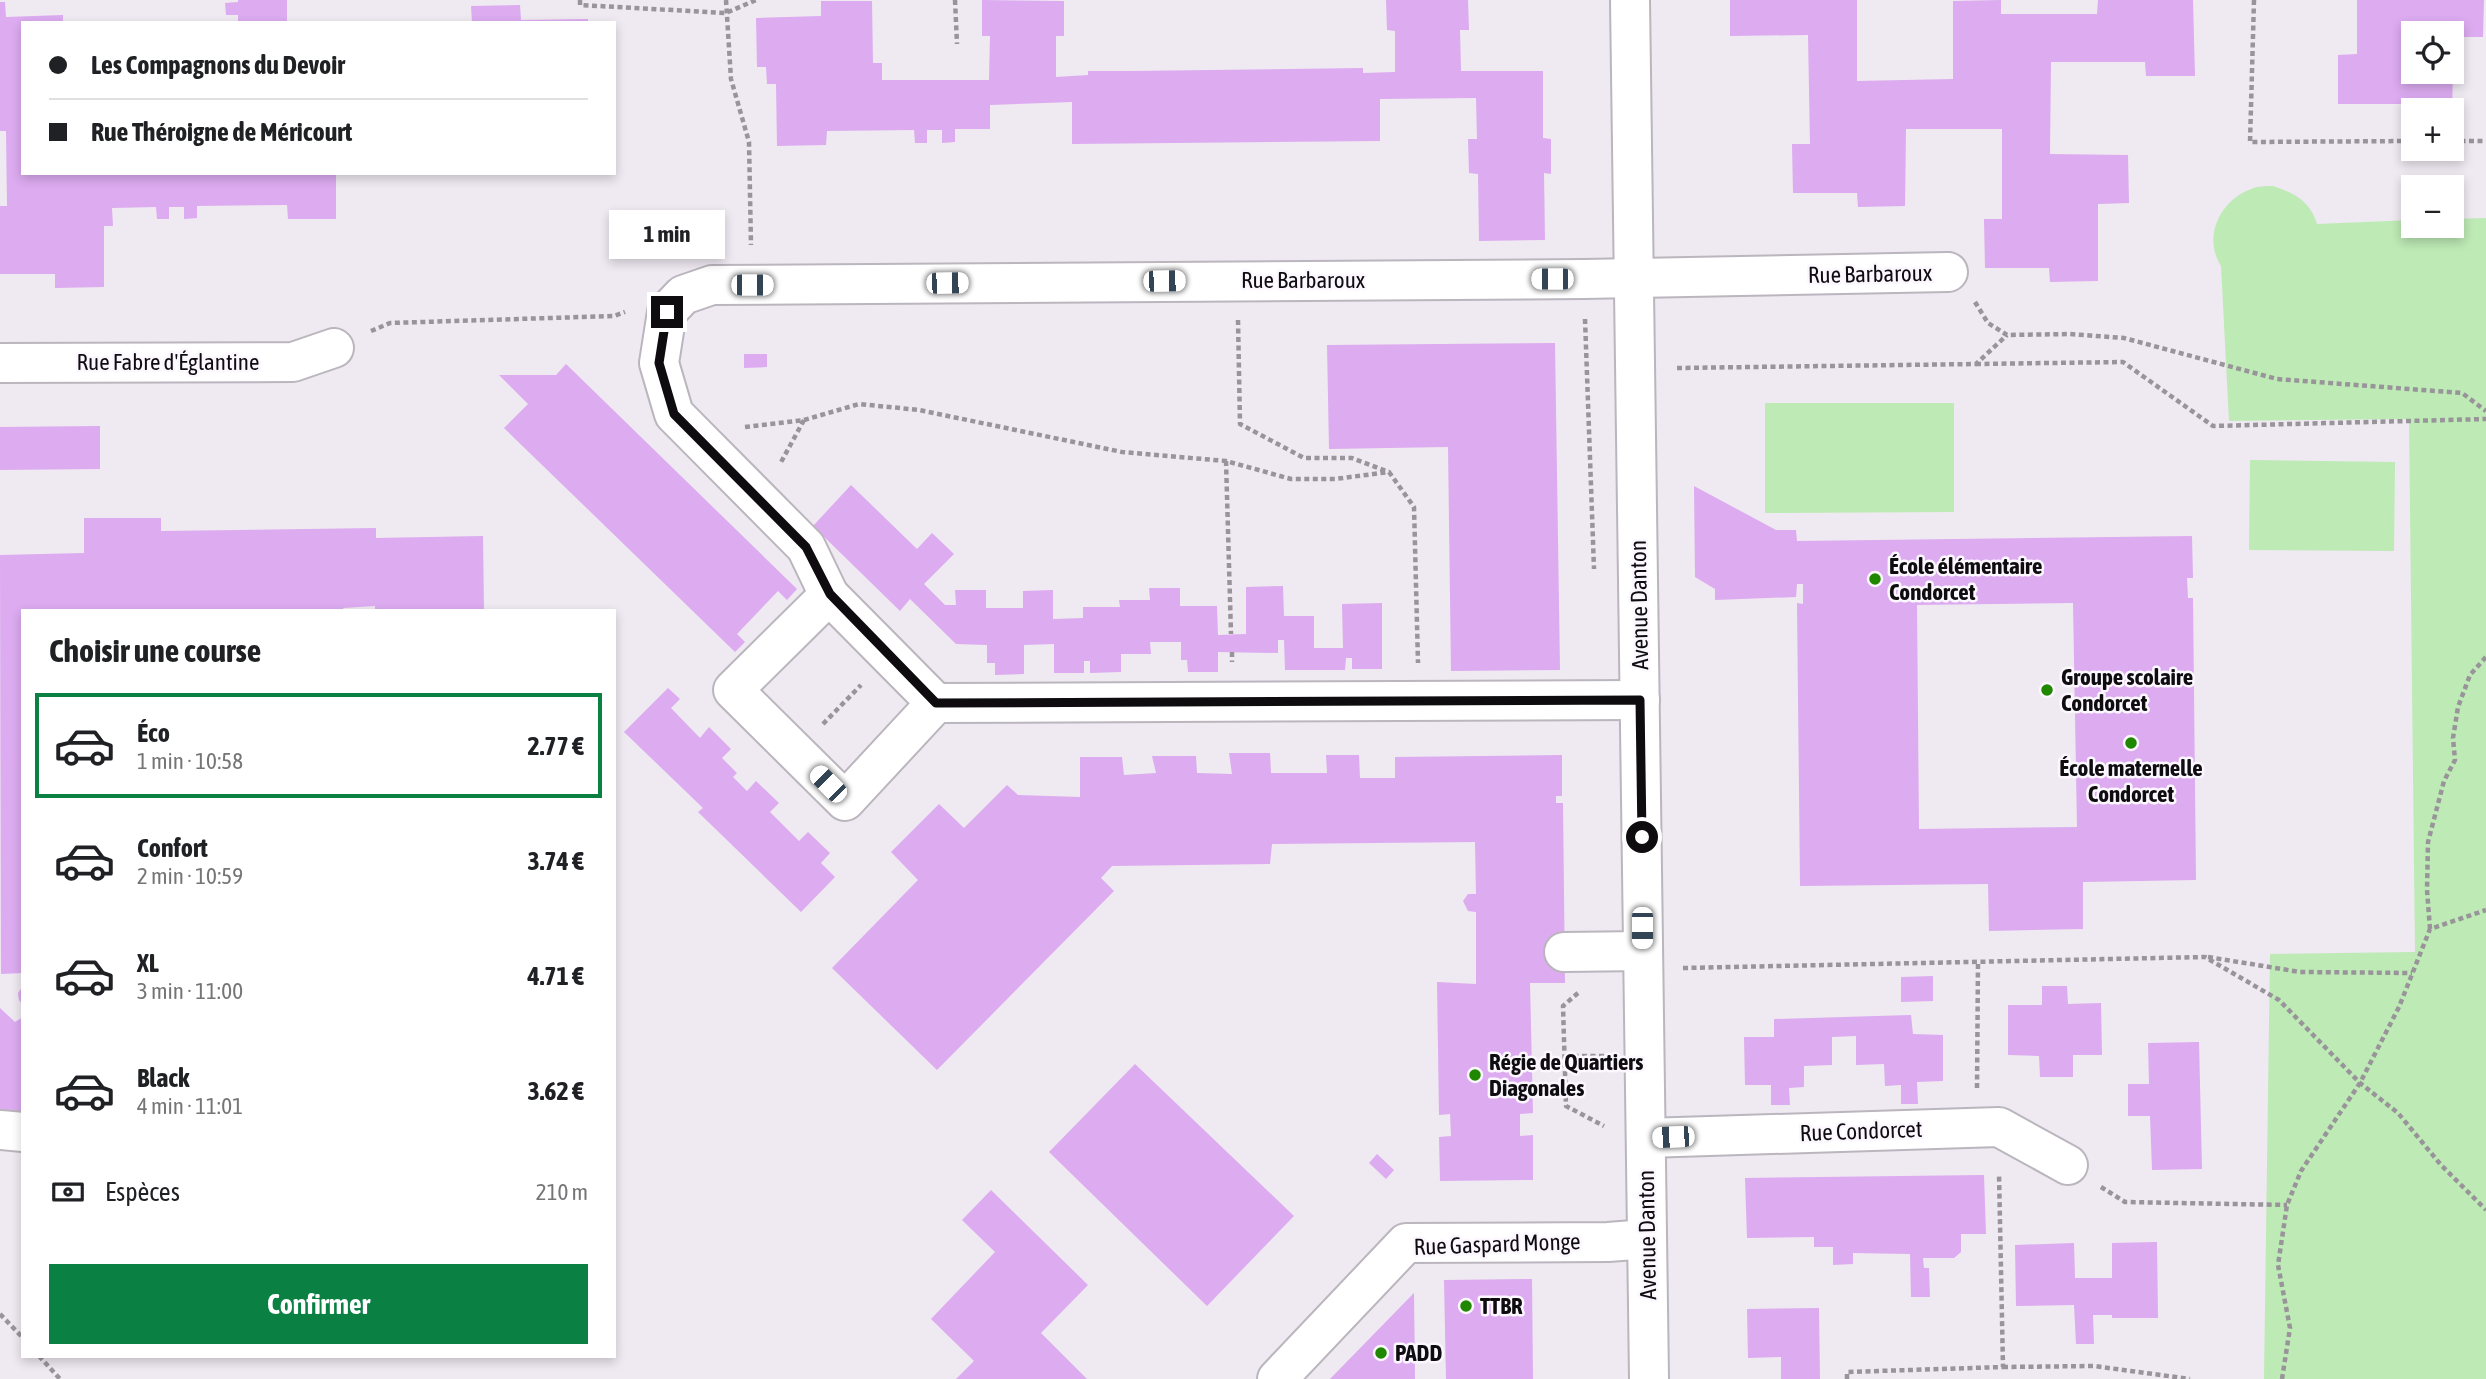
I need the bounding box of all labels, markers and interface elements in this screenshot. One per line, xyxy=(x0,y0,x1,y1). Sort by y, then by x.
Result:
map controls xyxy=(2401,21,2464,238)
button: locate xyxy=(2401,21,2464,84)
text: Les Compagnons du Devoir xyxy=(91,50,345,80)
button: + xyxy=(2401,98,2464,161)
text: Rue Théroigne de Méricourt xyxy=(91,117,352,147)
button: − xyxy=(2401,175,2464,238)
callout: 1 min xyxy=(609,210,725,260)
text: 1 min xyxy=(644,221,690,247)
street label: Rue Barbaroux xyxy=(1808,260,1932,288)
street label: Rue Barbaroux xyxy=(1241,267,1365,293)
car xyxy=(1532,269,1574,290)
car xyxy=(1143,270,1186,292)
car xyxy=(926,272,969,294)
car xyxy=(732,275,774,296)
route end xyxy=(651,296,683,328)
street label: Rue Fabre d'Églantine xyxy=(77,349,259,375)
street label: Avenue Danton xyxy=(1625,540,1653,670)
place label: École élémentaire Condorcet xyxy=(1889,553,2042,605)
marker: École élémentaire Condorcet xyxy=(1867,571,1883,587)
text: Choisir une course xyxy=(49,632,261,669)
place label: Groupe scolaire Condorcet xyxy=(2061,664,2193,716)
marker: Groupe scolaire Condorcet xyxy=(2039,682,2055,698)
icon: car xyxy=(53,714,116,777)
text: Éco xyxy=(137,718,170,748)
text: 2.77 € xyxy=(527,731,584,761)
marker: École maternelle Condorcet xyxy=(2123,735,2139,751)
text: 1 min · 10:58 xyxy=(137,748,243,774)
place label: École maternelle Condorcet xyxy=(2059,755,2203,807)
car xyxy=(806,762,851,806)
route start xyxy=(1626,821,1658,853)
icon: car xyxy=(53,829,116,892)
text: Confort xyxy=(137,833,208,863)
text: 3.74 € xyxy=(527,846,584,876)
text: 2 min · 10:59 xyxy=(137,863,243,889)
car xyxy=(1632,907,1653,949)
icon: car xyxy=(53,944,116,1007)
text: XL xyxy=(137,948,159,978)
text: 4.71 € xyxy=(527,961,584,991)
text: 3 min · 11:00 xyxy=(137,978,243,1004)
place label: Régie de Quartiers Diagonales xyxy=(1489,1049,1643,1101)
icon: car xyxy=(53,1059,116,1122)
text: Black xyxy=(137,1063,189,1093)
marker: Régie de Quartiers Diagonales xyxy=(1467,1067,1483,1083)
text: 3.62 € xyxy=(527,1076,584,1106)
text: 4 min · 11:01 xyxy=(137,1093,243,1119)
street label: Rue Condorcet xyxy=(1799,1116,1923,1146)
car xyxy=(1652,1126,1695,1148)
street label: Avenue Danton xyxy=(1633,1170,1661,1300)
icon: cash xyxy=(49,1173,87,1211)
text: Espèces xyxy=(105,1177,180,1207)
text: 210 m xyxy=(536,1179,588,1205)
street label: Rue Gaspard Monge xyxy=(1413,1228,1581,1260)
button: Confirmer xyxy=(49,1264,588,1344)
place label: TTBR xyxy=(1480,1293,1523,1319)
marker: TTBR xyxy=(1458,1298,1474,1314)
place label: PADD xyxy=(1395,1340,1443,1366)
marker: PADD xyxy=(1373,1345,1389,1361)

